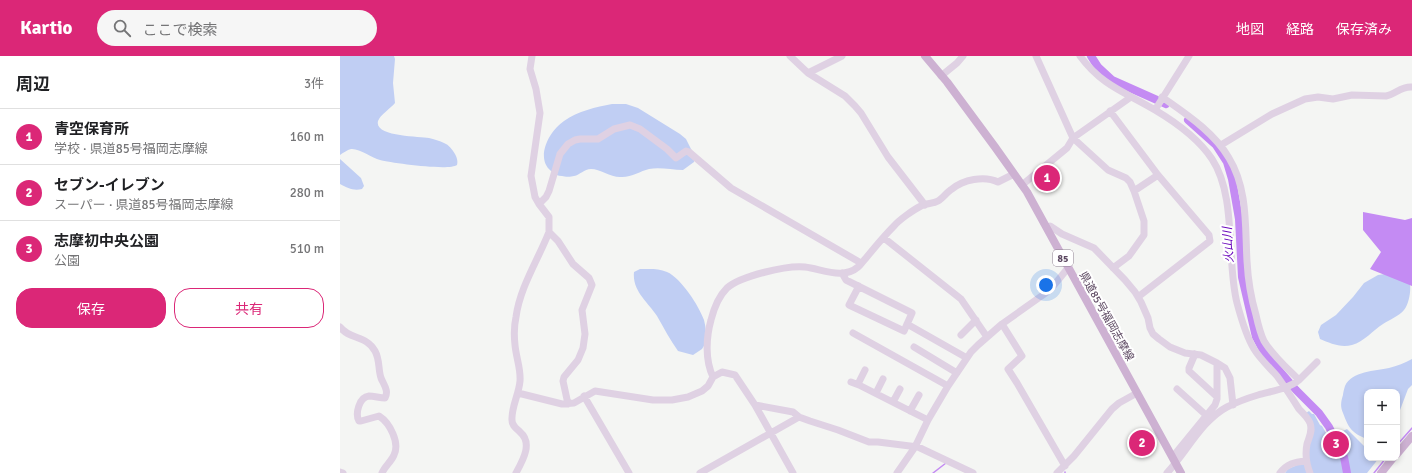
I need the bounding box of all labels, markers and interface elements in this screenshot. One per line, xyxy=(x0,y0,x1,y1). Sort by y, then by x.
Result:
search box xyxy=(97,10,377,46)
text: Kartio xyxy=(20,16,73,40)
icon: search xyxy=(111,17,133,39)
text: ここで検索 xyxy=(143,21,218,39)
text: 地図 xyxy=(1236,21,1264,38)
text: 経路 xyxy=(1286,21,1314,38)
text: 保存済み xyxy=(1336,21,1392,38)
text: 周辺 xyxy=(16,74,50,95)
text: 3件 xyxy=(304,76,324,92)
text: 青空保育所 xyxy=(54,120,129,138)
text: 1 xyxy=(25,129,33,145)
text: 160 m xyxy=(290,129,324,145)
text: 学校 · 県道85号福岡志摩線 xyxy=(54,141,208,157)
pin: 1 xyxy=(1034,163,1060,193)
text: セブン-イレブン xyxy=(54,176,165,194)
text: 2 xyxy=(25,185,33,201)
text: 280 m xyxy=(290,185,324,201)
text: スーパー · 県道85号福岡志摩線 xyxy=(54,197,234,213)
water label: 火山川 xyxy=(1220,225,1237,263)
text: 志摩初中央公園 xyxy=(54,232,159,250)
text: 3 xyxy=(25,241,33,257)
text: 510 m xyxy=(290,241,324,257)
road number: 85 xyxy=(1053,250,1073,266)
text: 公園 xyxy=(54,253,80,269)
street label: 県道85号福岡志摩線 xyxy=(1077,269,1136,363)
your location xyxy=(1036,275,1056,295)
button: 保存 xyxy=(16,288,166,328)
button: 共有 xyxy=(174,288,324,328)
map controls xyxy=(1364,389,1400,461)
button: + xyxy=(1364,389,1400,425)
button: − xyxy=(1364,425,1400,461)
pin: 2 xyxy=(1129,428,1155,458)
pin: 3 xyxy=(1323,429,1349,459)

